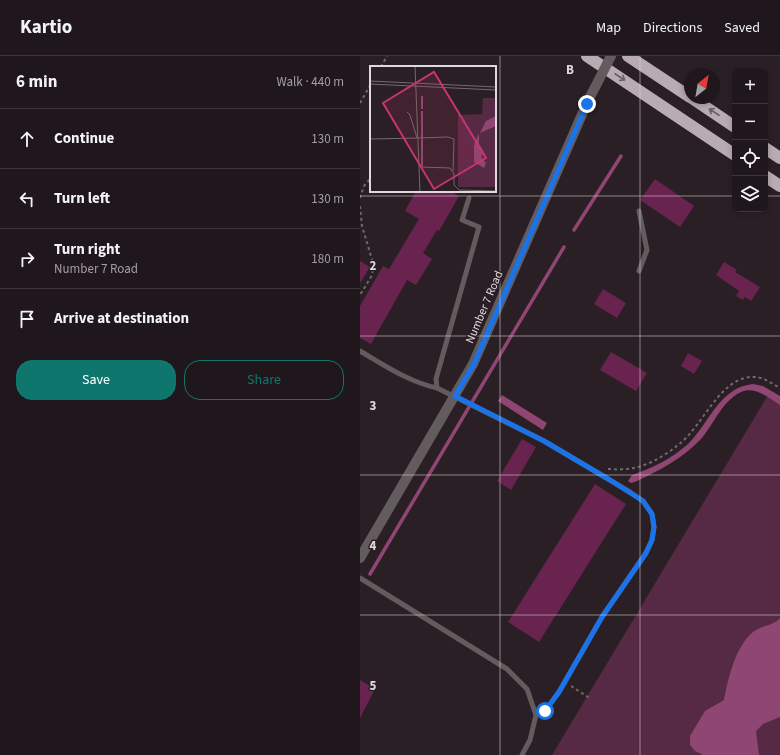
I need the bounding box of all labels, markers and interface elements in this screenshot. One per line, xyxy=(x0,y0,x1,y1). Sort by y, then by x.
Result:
text: Kartio xyxy=(20,14,72,41)
text: Map xyxy=(596,18,621,38)
text: Directions xyxy=(643,18,702,38)
text: Saved xyxy=(724,18,760,38)
text: B xyxy=(566,61,574,79)
inset map xyxy=(370,66,496,192)
north arrow xyxy=(684,68,720,104)
map controls xyxy=(732,68,768,212)
button: + xyxy=(732,68,768,104)
text: 6 min xyxy=(16,70,57,94)
text: Walk · 440 m xyxy=(276,73,344,91)
one-way arrow xyxy=(614,74,626,82)
route end xyxy=(578,95,596,113)
button: − xyxy=(732,104,768,140)
one-way arrow xyxy=(708,108,719,116)
icon: ahead xyxy=(16,128,38,150)
text: Continue xyxy=(54,128,114,149)
text: 130 m xyxy=(311,130,344,148)
button: locate xyxy=(732,140,768,176)
button: layers xyxy=(732,176,768,212)
icon: left xyxy=(16,188,38,210)
text: Turn left xyxy=(54,188,110,209)
text: 130 m xyxy=(311,190,344,208)
text: Turn right xyxy=(54,239,120,260)
icon: right xyxy=(16,248,38,270)
text: 180 m xyxy=(311,250,344,268)
text: 2 xyxy=(370,257,377,275)
text: Number 7 Road xyxy=(54,260,138,278)
street label: Number 7 Road xyxy=(461,268,507,346)
icon: arrive xyxy=(16,308,38,330)
text: Arrive at destination xyxy=(54,308,189,329)
button: Save xyxy=(16,360,176,400)
button: Share xyxy=(184,360,344,400)
text: 3 xyxy=(370,397,377,415)
text: 4 xyxy=(370,537,377,555)
text: 5 xyxy=(370,677,377,695)
route start xyxy=(536,702,554,720)

